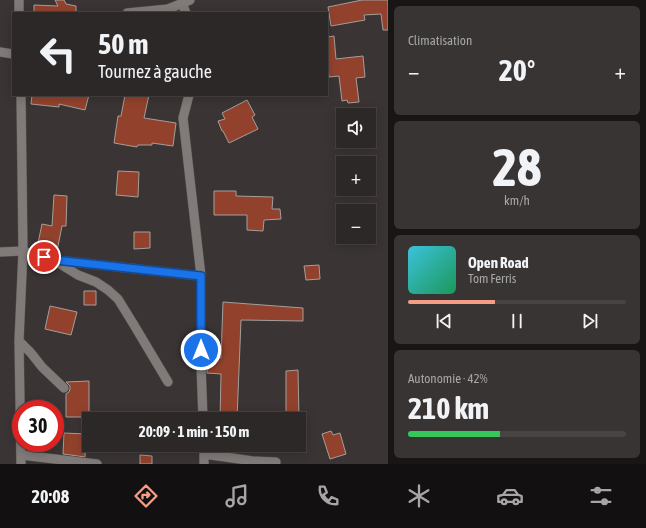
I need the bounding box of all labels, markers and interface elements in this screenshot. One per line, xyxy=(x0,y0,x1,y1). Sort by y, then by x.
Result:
icon: left xyxy=(32,28,84,80)
text: 50 m xyxy=(98,28,148,60)
text: Climatisation xyxy=(408,33,472,48)
text: 20° xyxy=(499,53,535,87)
text: − xyxy=(408,58,419,84)
text: + xyxy=(615,58,626,84)
text: Tournez à gauche xyxy=(98,61,212,82)
map controls xyxy=(336,108,376,244)
button: sound xyxy=(336,108,376,148)
text: 28 xyxy=(493,137,541,197)
button: + xyxy=(336,156,376,196)
text: km/h xyxy=(504,193,530,208)
button: − xyxy=(336,204,376,244)
pin xyxy=(27,240,61,274)
icon: arrive xyxy=(33,246,55,268)
text: Open Road xyxy=(468,254,529,271)
text: Tom Ferris xyxy=(468,271,516,286)
icon: previous xyxy=(433,310,455,332)
icon: pause xyxy=(506,310,528,332)
icon: next xyxy=(579,310,601,332)
position arrow xyxy=(180,329,222,371)
text: Autonomie · 42% xyxy=(408,371,488,386)
text: 210 km xyxy=(408,391,489,425)
speed limit sign: 30 xyxy=(12,400,64,452)
text: 20:09 · 1 min · 150 m xyxy=(139,423,249,440)
icon: directions xyxy=(132,482,160,510)
icon: music xyxy=(223,482,251,510)
icon: phone xyxy=(314,482,342,510)
icon: climate xyxy=(405,482,433,510)
icon: car xyxy=(496,482,524,510)
icon: filters xyxy=(587,482,615,510)
text: 20:08 xyxy=(31,486,69,507)

